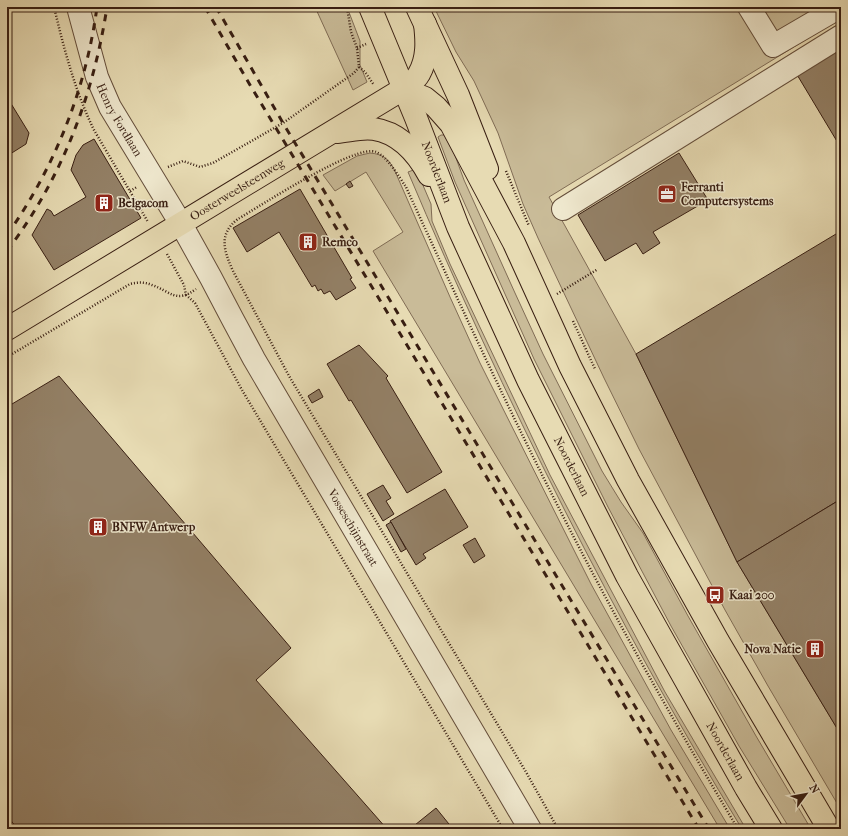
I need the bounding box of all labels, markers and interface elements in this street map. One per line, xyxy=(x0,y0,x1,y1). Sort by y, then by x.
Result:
street label: Henry Fordlaan xyxy=(94,81,145,159)
street label: Noorderlaan xyxy=(419,139,455,205)
street label: Oosterweelsteenweg xyxy=(187,155,287,223)
place label: Ferranti Computersystems xyxy=(680,180,774,209)
office icon: Ferranti Computersystems xyxy=(656,183,678,205)
building icon: Belgacom xyxy=(93,192,115,214)
place label: Belgacom xyxy=(118,196,169,211)
building icon: Remco xyxy=(297,231,319,253)
place label: Remco xyxy=(322,235,358,249)
street label: Noorderlaan xyxy=(551,434,593,499)
street label: Vosseschijnstraat xyxy=(324,485,381,569)
building icon: BNFW Antwerp xyxy=(87,516,109,538)
place label: BNFW Antwerp xyxy=(112,520,196,535)
bus stop icon: Kaai 200 xyxy=(704,584,726,606)
place label: Kaai 200 xyxy=(729,588,775,602)
building icon: Nova Natie xyxy=(804,638,826,660)
place label: Nova Natie xyxy=(744,642,801,656)
street label: Noorderlaan xyxy=(704,720,747,783)
north arrow xyxy=(786,774,826,814)
text: N xyxy=(806,782,822,796)

